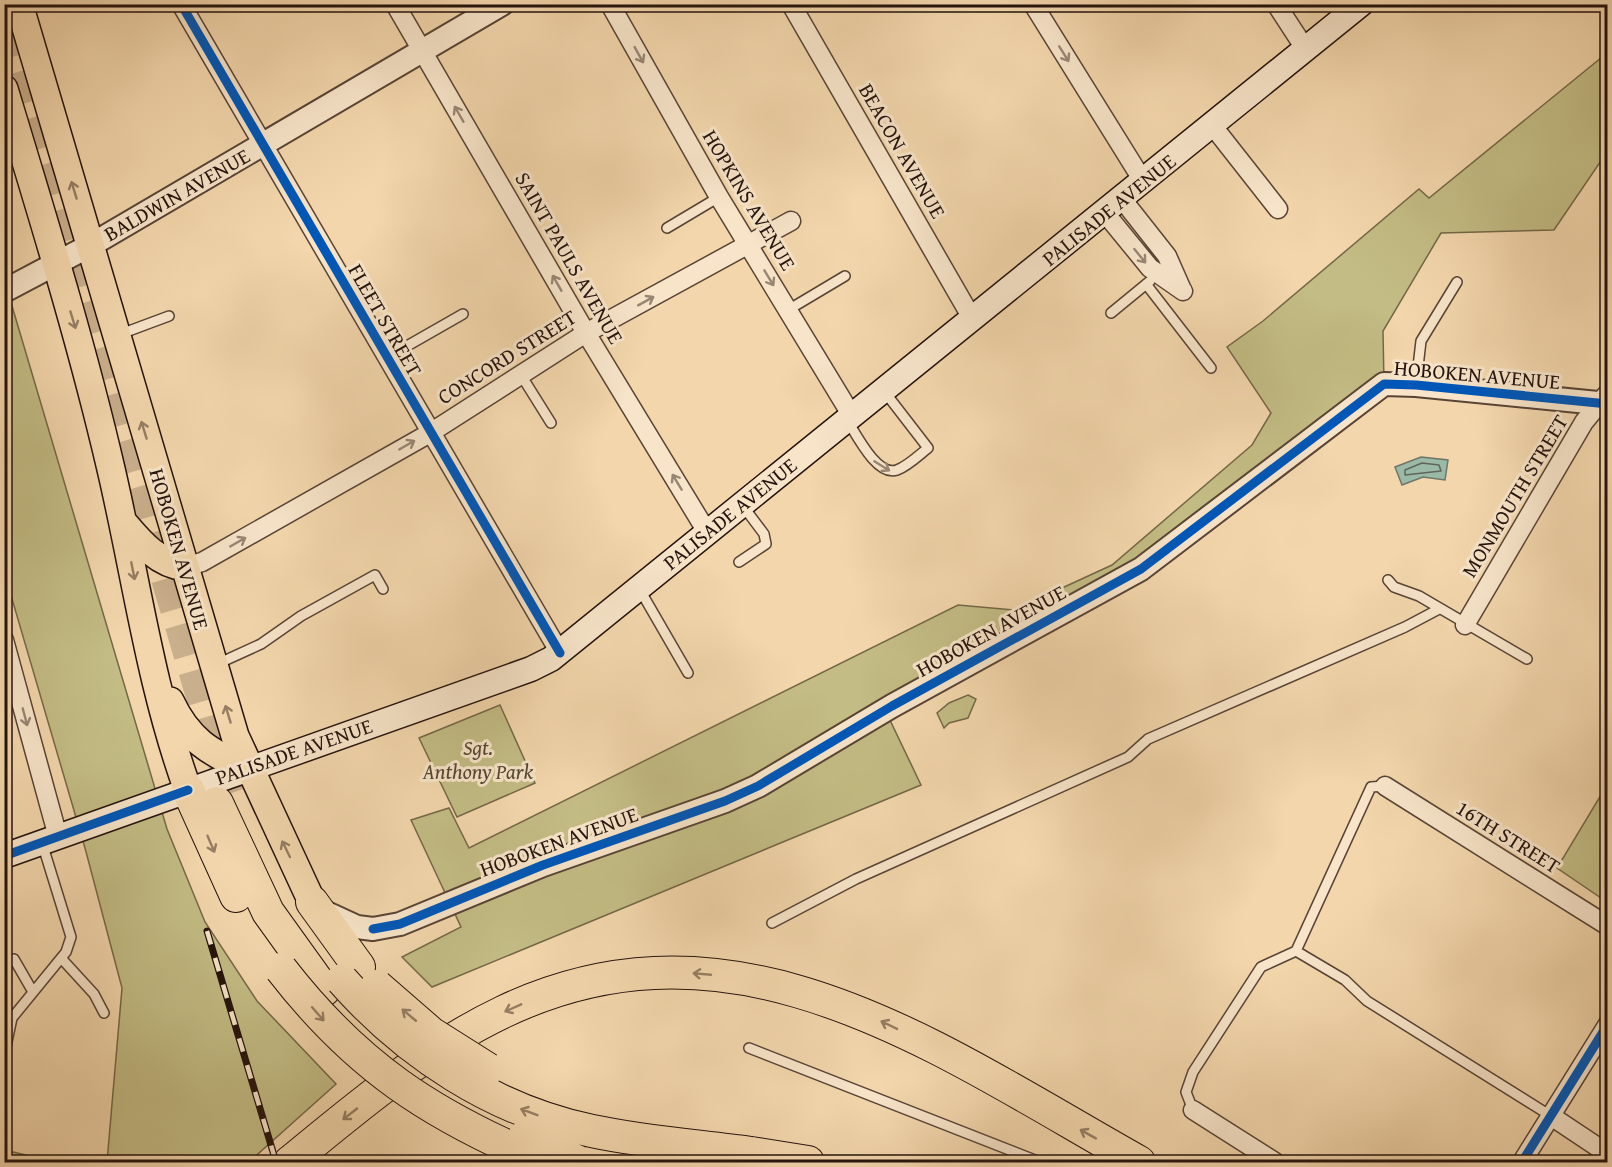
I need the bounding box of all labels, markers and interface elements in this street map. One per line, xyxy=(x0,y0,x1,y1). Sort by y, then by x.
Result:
one-way arrow xyxy=(1059,45,1071,62)
one-way arrow xyxy=(634,46,645,64)
street label: BEACON AVENUE xyxy=(851,78,954,224)
one-way arrow xyxy=(453,106,465,123)
street label: HOPKINS AVENUE xyxy=(695,124,804,276)
street label: BALDWIN AVENUE xyxy=(98,140,256,249)
street label: PALISADE AVENUE xyxy=(1035,146,1183,273)
street label: SAINT PAULS AVENUE xyxy=(507,166,632,350)
one-way arrow xyxy=(68,180,79,199)
one-way arrow xyxy=(1133,248,1146,264)
street label: FLEET STREET xyxy=(341,258,430,382)
one-way arrow xyxy=(763,269,775,286)
one-way arrow xyxy=(551,275,563,292)
one-way arrow xyxy=(636,295,654,306)
street label: CONCORD STREET xyxy=(431,301,582,412)
one-way arrow xyxy=(68,310,79,329)
street label: HOBOKEN AVENUE xyxy=(1393,352,1562,397)
street label: MONMOUTH STREET xyxy=(1454,408,1576,583)
one-way arrow xyxy=(138,421,149,440)
one-way arrow xyxy=(398,439,415,451)
street label: PALISADE AVENUE xyxy=(656,450,804,577)
one-way arrow xyxy=(873,460,890,472)
street label: HOBOKEN AVENUE xyxy=(142,465,217,633)
one-way arrow xyxy=(670,474,682,491)
one-way arrow xyxy=(228,536,246,547)
one-way arrow xyxy=(128,560,139,580)
street label: HOBOKEN AVENUE xyxy=(910,576,1071,684)
one-way arrow xyxy=(222,705,233,724)
one-way arrow xyxy=(20,707,32,726)
street label: PALISADE AVENUE xyxy=(211,710,377,793)
park label: Sgt. Anthony Park xyxy=(422,732,534,787)
street label: 16TH STREET xyxy=(1450,792,1567,881)
street label: HOBOKEN AVENUE xyxy=(475,798,643,885)
one-way arrow xyxy=(206,835,217,853)
one-way arrow xyxy=(280,841,292,859)
one-way arrow xyxy=(693,968,713,979)
one-way arrow xyxy=(504,1003,522,1014)
one-way arrow xyxy=(311,1006,325,1021)
one-way arrow xyxy=(402,1008,417,1022)
one-way arrow xyxy=(881,1019,899,1030)
one-way arrow xyxy=(520,1106,539,1117)
one-way arrow xyxy=(342,1108,358,1121)
one-way arrow xyxy=(1079,1128,1097,1139)

